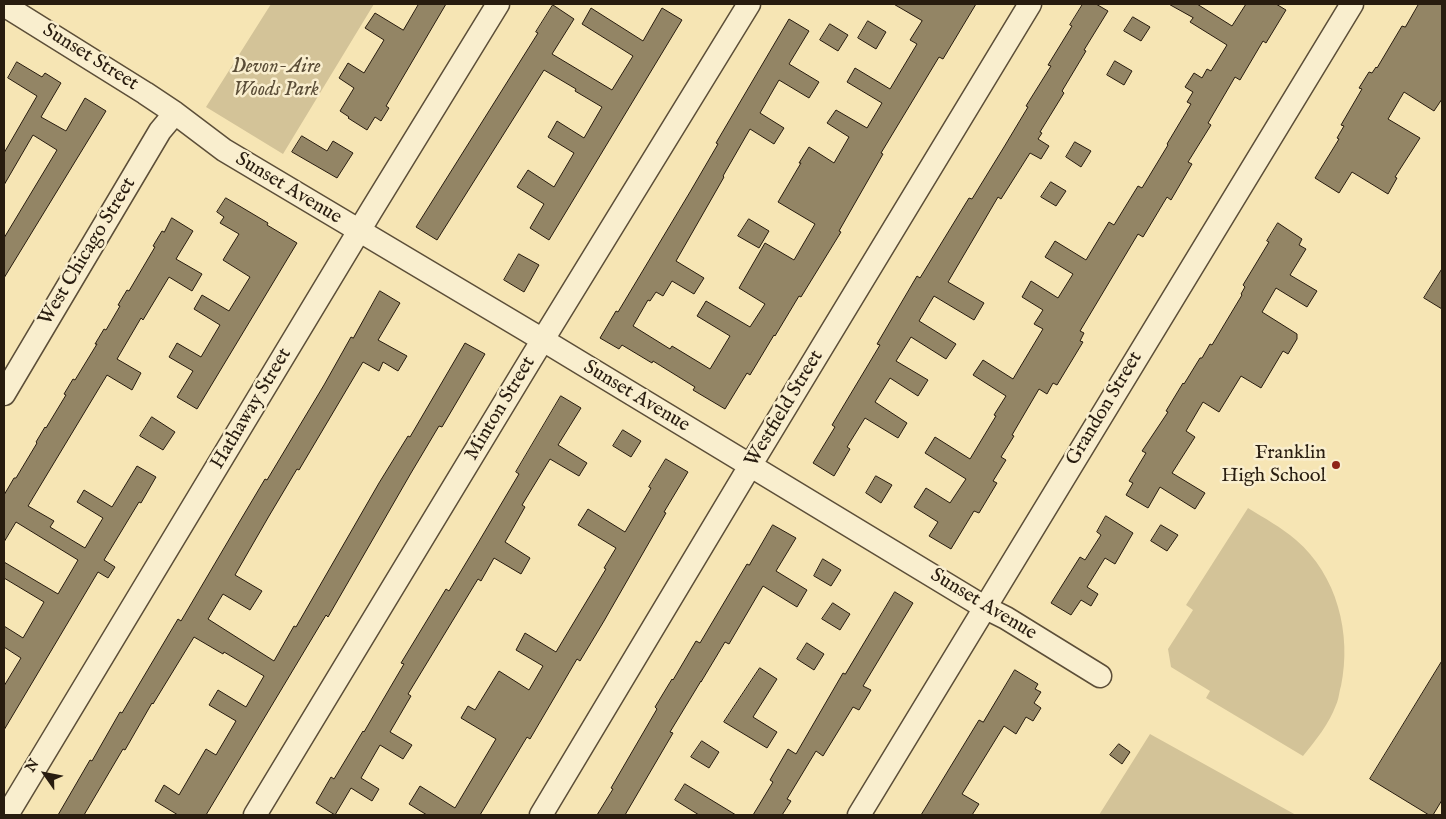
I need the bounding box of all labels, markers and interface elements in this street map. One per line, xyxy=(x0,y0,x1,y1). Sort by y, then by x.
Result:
street label: Sunset Street xyxy=(38,19,142,97)
park label: Devon-Aire Woods Park xyxy=(232,56,320,103)
street label: Sunset Avenue xyxy=(230,148,346,230)
street label: West Chicago Street xyxy=(34,174,142,330)
street label: Hathaway Street xyxy=(206,344,298,474)
street label: Westfield Street xyxy=(741,346,829,472)
street label: Grandon Street xyxy=(1062,348,1148,470)
street label: Minton Street xyxy=(461,353,541,465)
street label: Sunset Avenue xyxy=(578,356,694,438)
place label: Franklin High School xyxy=(1221,442,1326,489)
marker: Franklin High School xyxy=(1330,459,1342,471)
street label: Sunset Avenue xyxy=(925,564,1041,646)
north arrow xyxy=(20,749,70,799)
text: N xyxy=(22,756,43,776)

